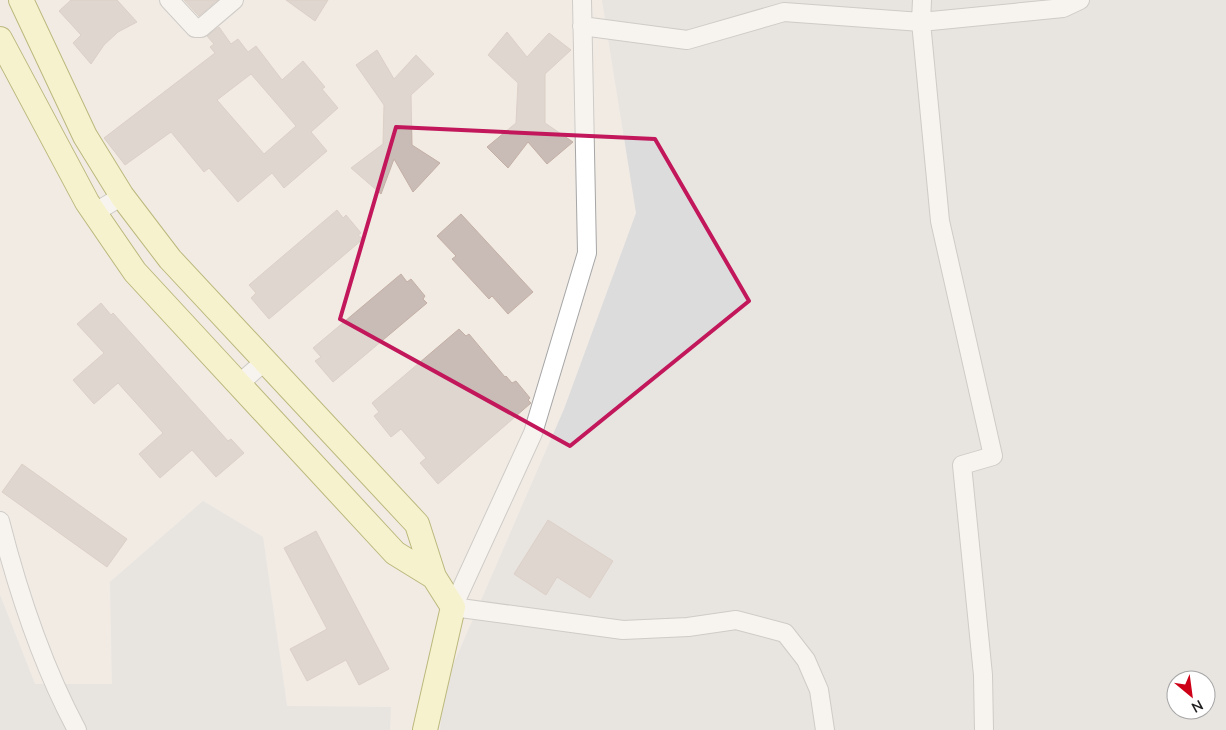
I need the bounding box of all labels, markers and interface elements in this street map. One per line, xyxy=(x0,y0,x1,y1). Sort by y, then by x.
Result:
north arrow xyxy=(1166,670,1216,720)
text: N xyxy=(1188,695,1206,717)

